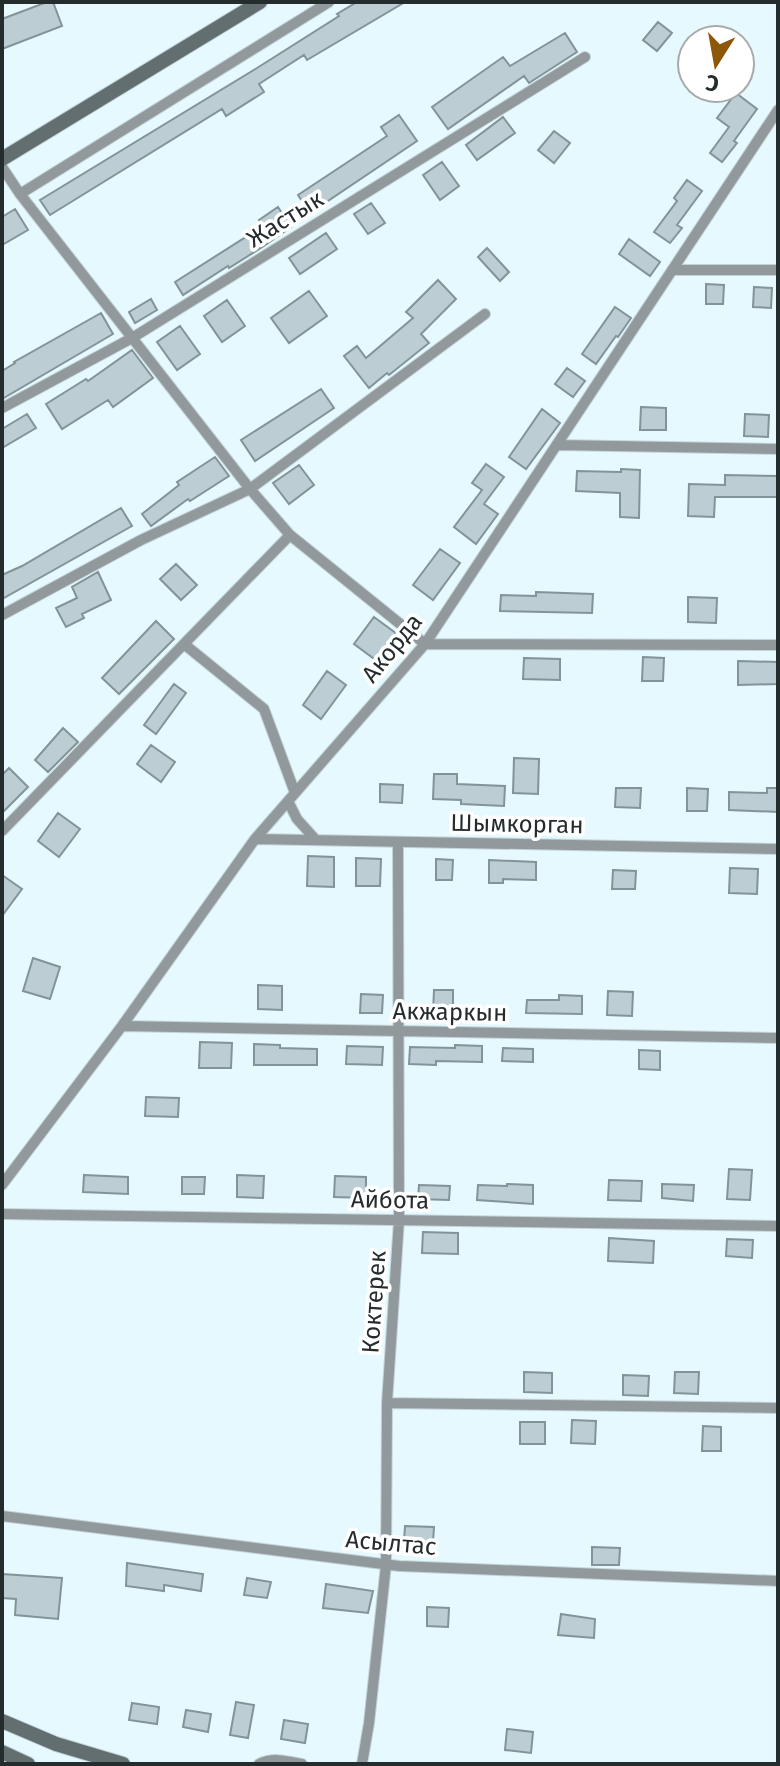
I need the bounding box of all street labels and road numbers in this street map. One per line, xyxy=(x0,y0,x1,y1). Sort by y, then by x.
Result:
street label: Жастык xyxy=(242,184,329,253)
street label: Акорда xyxy=(356,608,428,688)
street label: Шымкорган xyxy=(450,809,584,839)
street label: Акжаркын xyxy=(392,997,508,1027)
street label: Айбота xyxy=(351,1185,429,1215)
street label: Коктерек xyxy=(356,1249,392,1355)
street label: Асылтас xyxy=(344,1525,438,1561)

